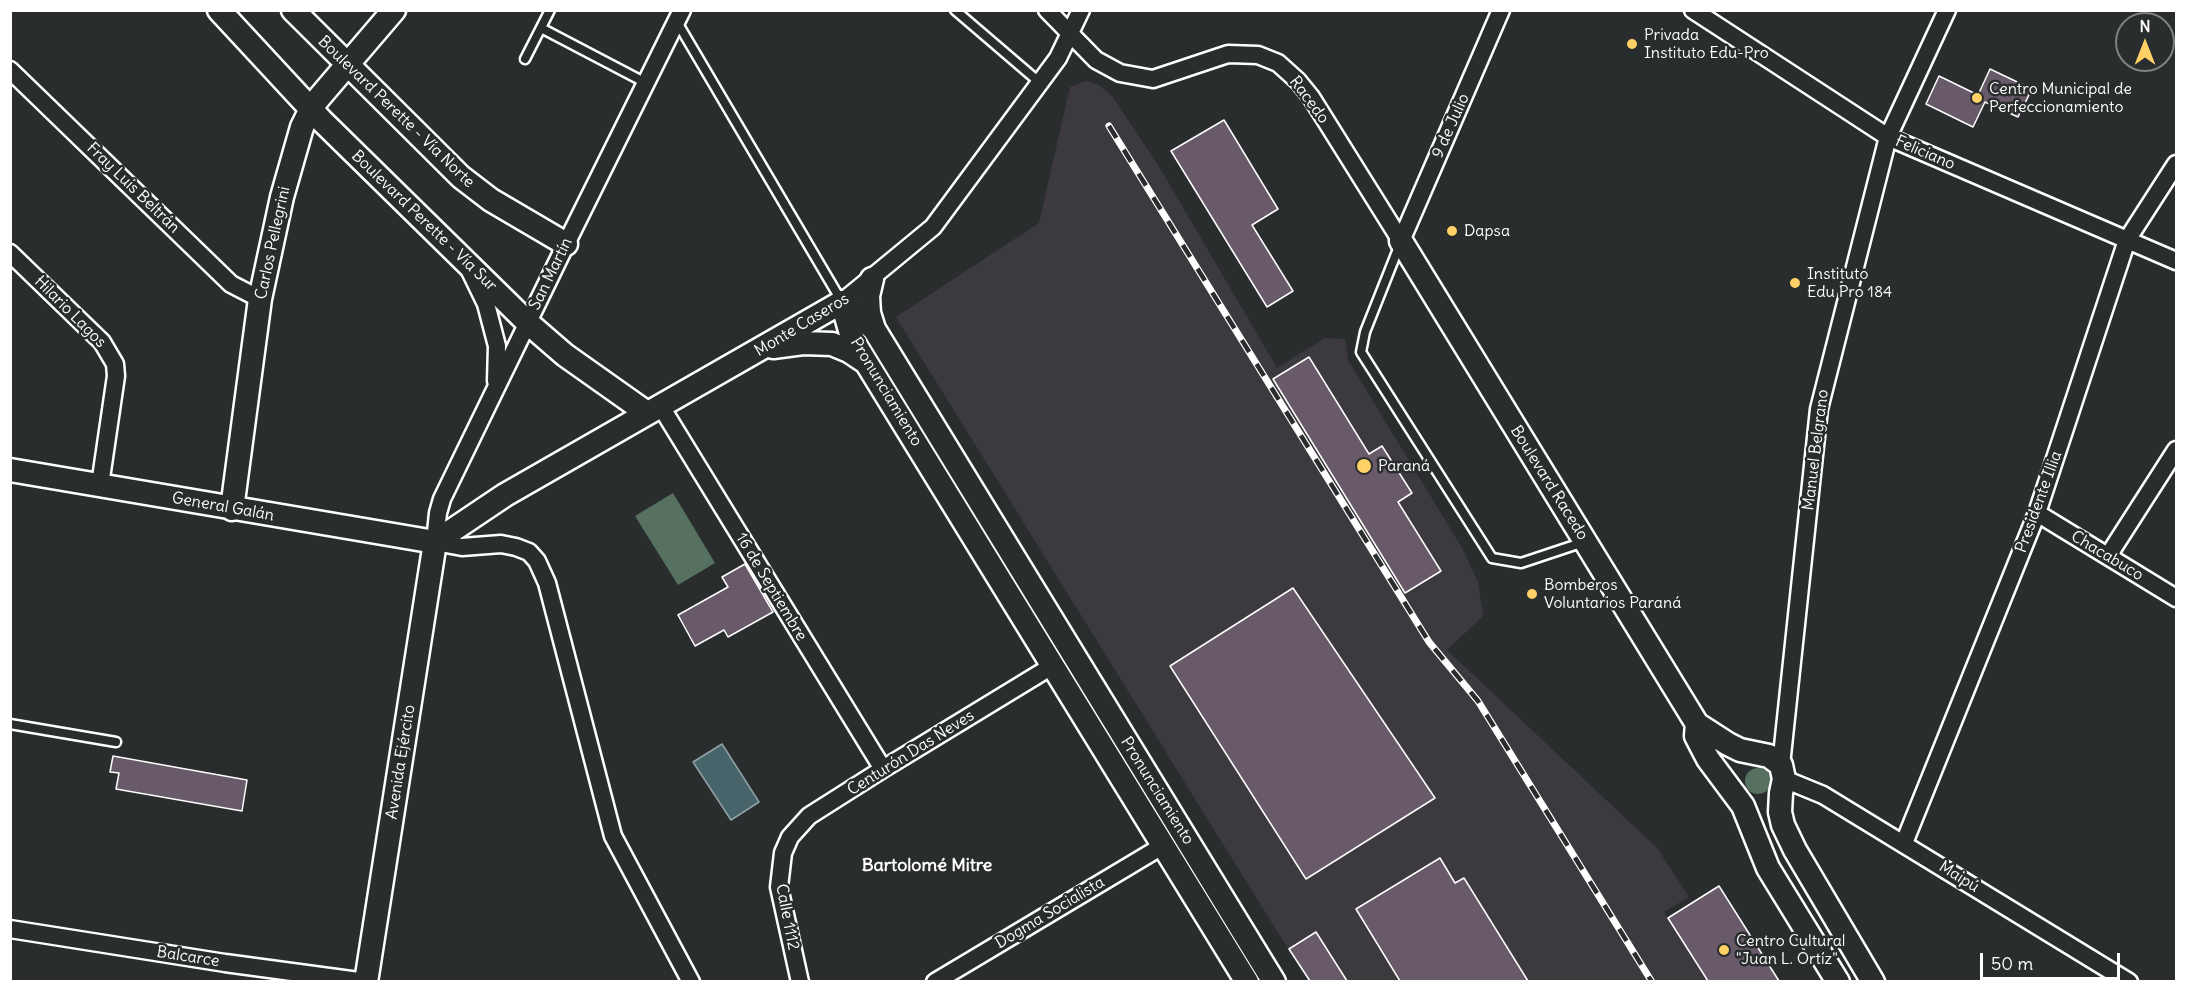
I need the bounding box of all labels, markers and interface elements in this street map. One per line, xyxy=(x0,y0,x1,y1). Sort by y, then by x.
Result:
north arrow xyxy=(2115,12,2175,72)
text: N xyxy=(2139,16,2151,36)
place label: Privada Instituto Edu-Pro xyxy=(1644,25,1769,63)
street label: Boulevard Perette - Vía Norte xyxy=(314,32,478,192)
marker: Privada Instituto Edu-Pro xyxy=(1625,37,1639,51)
street label: Racedo xyxy=(1285,73,1333,127)
place label: Centro Municipal de Perfeccionamiento xyxy=(1989,79,2132,117)
street label: 9 de Julio xyxy=(1428,91,1474,161)
marker: Centro Municipal de Perfeccionamiento xyxy=(1970,91,1984,105)
street label: Feliciano xyxy=(1892,132,1958,174)
street label: Fray Luis Beltrán xyxy=(82,139,184,237)
street label: Boulevard Perette - Vía Sur xyxy=(347,146,501,296)
street label: Carlos Pellegrini xyxy=(252,185,294,301)
place label: Dapsa xyxy=(1464,221,1510,241)
marker: Dapsa xyxy=(1445,224,1459,238)
street label: San Martín xyxy=(525,235,577,313)
place label: Instituto Edu Pro 184 xyxy=(1807,264,1892,302)
street label: Hilario Lagos xyxy=(30,272,110,352)
marker: Instituto Edu Pro 184 xyxy=(1788,276,1802,290)
street label: Monte Caseros xyxy=(751,289,853,361)
street label: Pronunciamiento xyxy=(846,334,926,450)
street label: Manuel Belgrano xyxy=(1799,388,1833,512)
street label: Boulevard Racedo xyxy=(1506,422,1592,544)
street label: Presidente Illia xyxy=(2012,449,2066,555)
place label: Paraná xyxy=(1378,456,1430,476)
marker: Paraná xyxy=(1355,457,1373,475)
street label: General Galán xyxy=(170,489,276,525)
street label: Chacabuco xyxy=(2067,527,2147,585)
street label: 16 de Septiembre xyxy=(731,529,811,645)
place label: Bomberos Voluntarios Paraná xyxy=(1544,575,1681,613)
marker: Bomberos Voluntarios Paraná xyxy=(1525,587,1539,601)
street label: Avenida Ejército xyxy=(382,703,420,821)
street label: Centurón Das Neves xyxy=(844,706,978,800)
street label: Pronunciamiento xyxy=(1116,734,1198,848)
district label: Bartolomé Mitre xyxy=(862,855,992,877)
street label: Maipú xyxy=(1935,857,1983,897)
street label: Dogma Socialista xyxy=(992,873,1108,953)
street label: Calle 1112 xyxy=(771,882,803,952)
place label: Centro Cultural "Juan L. Ortíz" xyxy=(1736,931,1845,969)
scale bar xyxy=(1983,941,2122,979)
street label: Balcarce xyxy=(155,943,221,971)
marker: Centro Cultural "Juan L. Ortíz" xyxy=(1717,943,1731,957)
text: 50 m xyxy=(1991,952,2033,975)

